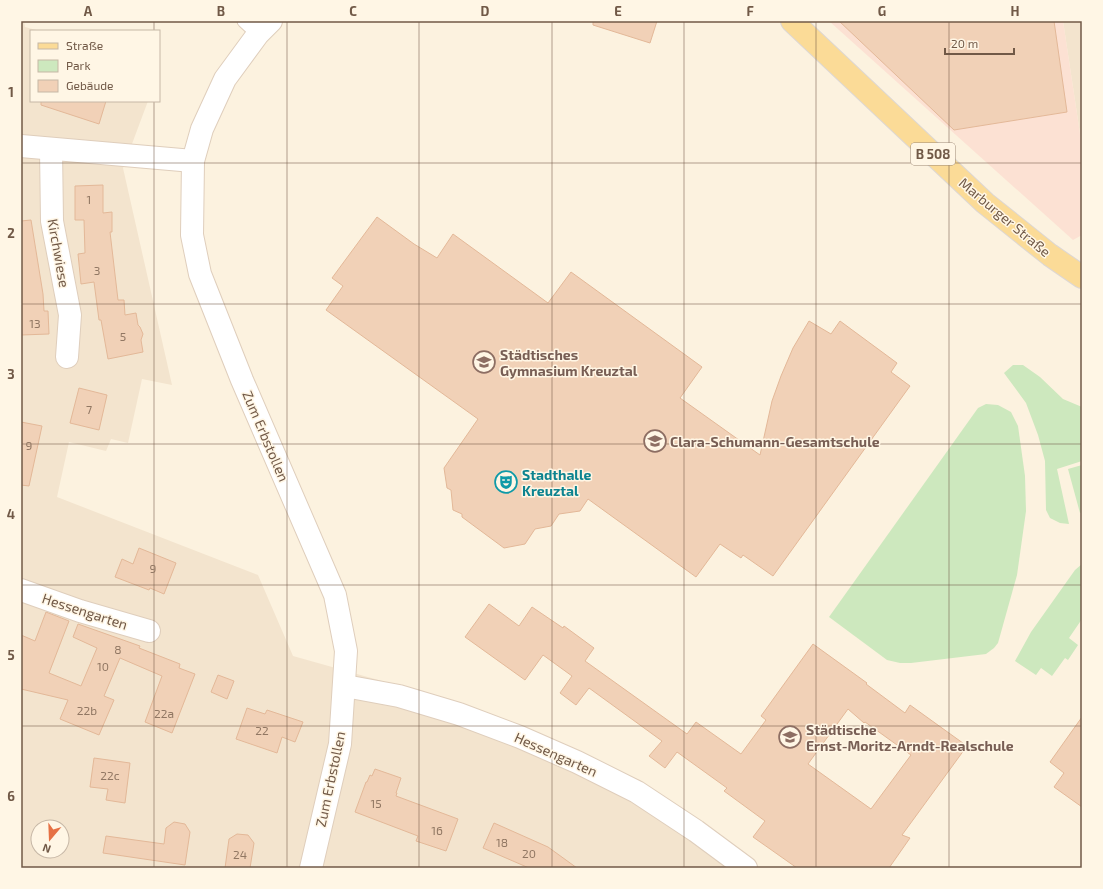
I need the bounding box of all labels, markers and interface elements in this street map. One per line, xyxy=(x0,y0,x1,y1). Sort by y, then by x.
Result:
text: A xyxy=(84,3,93,19)
text: B xyxy=(217,3,225,19)
text: C xyxy=(349,3,357,19)
text: D xyxy=(481,3,490,19)
text: E xyxy=(614,3,622,19)
text: F xyxy=(746,3,754,19)
text: G xyxy=(878,3,886,19)
text: H xyxy=(1011,3,1020,19)
legend xyxy=(30,30,160,102)
scale bar xyxy=(945,30,1014,56)
text: 20 m xyxy=(951,36,978,50)
text: Straße xyxy=(66,38,103,52)
text: Park xyxy=(66,58,91,72)
text: Gebäude xyxy=(66,78,114,92)
text: 1 xyxy=(8,84,14,100)
road number: B 508 xyxy=(911,143,955,165)
street label: Marburger Straße xyxy=(956,174,1054,260)
house number: 1 xyxy=(87,192,91,206)
street label: Kirchwiese xyxy=(45,217,73,289)
text: 2 xyxy=(7,225,15,241)
house number: 3 xyxy=(94,263,100,277)
house number: 13 xyxy=(29,316,41,330)
house number: 5 xyxy=(120,329,126,343)
place label: Städtisches Gymnasium Kreuztal xyxy=(500,346,638,379)
school or university icon: Städtisches Gymnasium Kreuztal xyxy=(471,349,497,375)
text: 3 xyxy=(7,366,15,382)
street label: Zum Erbstollen xyxy=(239,388,293,484)
house number: 7 xyxy=(86,402,92,416)
school or university icon: Clara-Schumann-Gesamtschule xyxy=(642,428,668,454)
place label: Clara-Schumann-Gesamtschule xyxy=(670,433,880,450)
house number: 9 xyxy=(26,438,33,452)
place label: Stadthalle Kreuztal xyxy=(522,466,592,499)
theatre icon: Stadthalle Kreuztal xyxy=(493,469,519,495)
text: 4 xyxy=(7,506,15,522)
house number: 9 xyxy=(150,561,157,575)
street label: Hessengarten xyxy=(40,589,130,633)
house number: 8 xyxy=(114,642,122,656)
text: 5 xyxy=(7,647,15,663)
house number: 10 xyxy=(97,659,109,673)
house number: 22b xyxy=(77,703,97,717)
house number: 22a xyxy=(154,706,174,720)
place label: Städtische Ernst-Moritz-Arndt-Realschule xyxy=(806,721,1014,754)
house number: 22 xyxy=(255,723,269,737)
school or university icon: Städtische Ernst-Moritz-Arndt-Realschule xyxy=(777,724,803,750)
street label: Hessengarten xyxy=(512,728,600,780)
street label: Zum Erbstollen xyxy=(312,730,348,828)
house number: 22c xyxy=(100,768,120,782)
text: 6 xyxy=(7,788,15,804)
house number: 15 xyxy=(370,796,382,810)
north arrow xyxy=(30,819,70,859)
house number: 16 xyxy=(431,823,443,837)
house number: 18 xyxy=(496,835,508,849)
text: N xyxy=(41,841,52,856)
house number: 20 xyxy=(522,846,536,860)
house number: 24 xyxy=(233,847,247,861)

